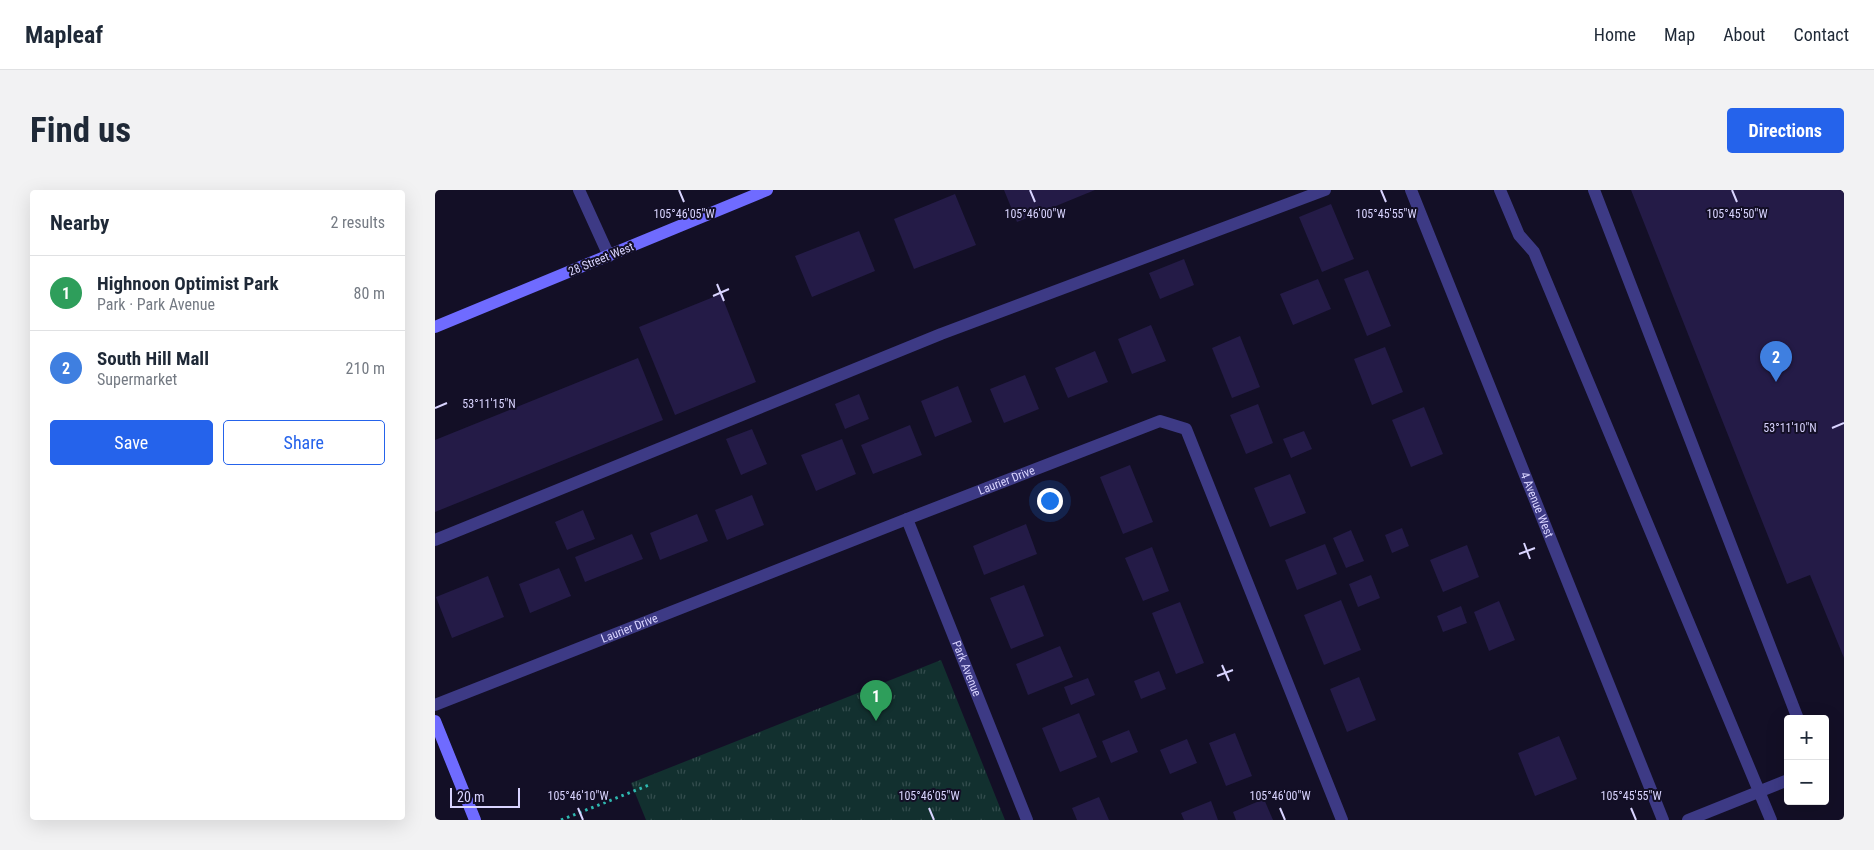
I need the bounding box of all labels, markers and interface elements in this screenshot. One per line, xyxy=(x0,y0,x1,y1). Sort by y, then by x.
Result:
text: Mapleaf xyxy=(25,21,103,49)
text: Home xyxy=(1594,24,1636,45)
text: Map xyxy=(1664,24,1695,45)
text: About xyxy=(1723,24,1765,45)
text: Contact xyxy=(1793,24,1849,45)
button: Directions xyxy=(1727,108,1844,153)
text: Find us xyxy=(30,110,131,151)
text: 105°46'05"W xyxy=(653,207,715,221)
text: 105°46'00"W xyxy=(1004,207,1066,221)
text: 105°45'55"W xyxy=(1355,207,1417,221)
text: 105°45'50"W xyxy=(1706,207,1768,221)
text: Nearby xyxy=(50,211,109,235)
text: 2 results xyxy=(330,213,385,232)
street label: 28 Street West xyxy=(566,239,636,278)
text: Highnoon Optimist Park xyxy=(97,272,279,295)
text: 1 xyxy=(62,284,70,303)
text: 80 m xyxy=(353,284,385,303)
text: Park · Park Avenue xyxy=(97,295,215,314)
pin: 2 xyxy=(1760,341,1792,382)
text: South Hill Mall xyxy=(97,347,209,370)
text: 2 xyxy=(62,359,70,378)
text: 210 m xyxy=(346,359,385,378)
text: Supermarket xyxy=(97,370,177,389)
text: 53°11'15"N xyxy=(462,397,516,411)
button: Save xyxy=(50,420,213,465)
button: Share xyxy=(223,420,385,465)
text: 53°11'10"N xyxy=(1763,421,1817,435)
street label: Laurier Drive xyxy=(976,463,1037,498)
street label: 4 Avenue West xyxy=(1517,470,1557,540)
your location xyxy=(1037,488,1063,514)
street label: Laurier Drive xyxy=(599,611,660,646)
street label: Park Avenue xyxy=(949,639,984,699)
pin: 1 xyxy=(860,680,892,721)
map controls xyxy=(1784,715,1829,805)
button: + xyxy=(1784,715,1829,760)
button: − xyxy=(1784,760,1829,805)
scale bar xyxy=(450,785,520,808)
text: 20 m xyxy=(457,789,485,805)
text: 105°46'10"W xyxy=(547,789,609,803)
text: 105°46'05"W xyxy=(898,789,960,803)
text: 105°46'00"W xyxy=(1249,789,1311,803)
text: 105°45'55"W xyxy=(1600,789,1662,803)

